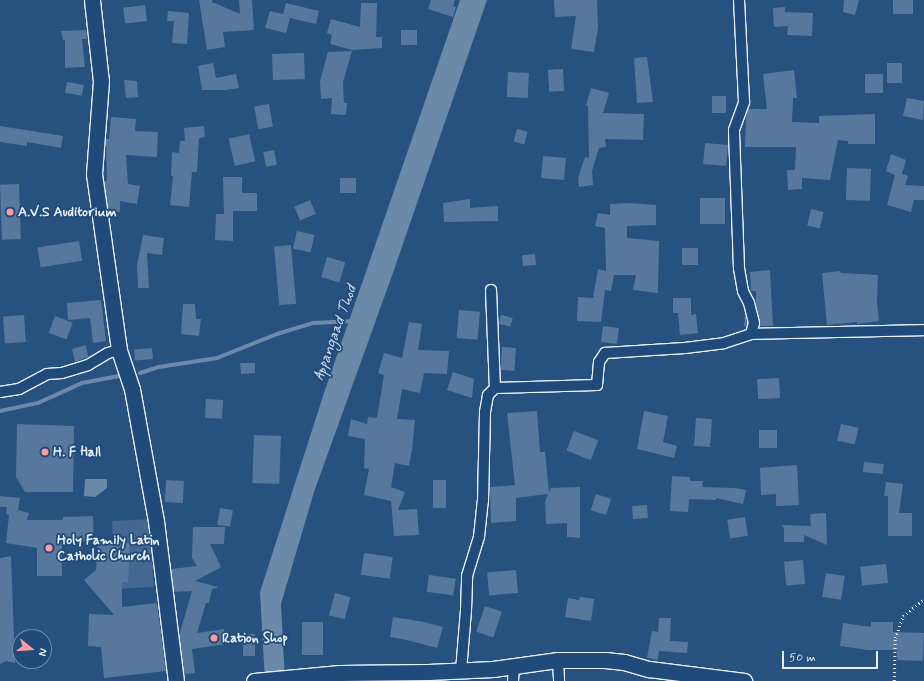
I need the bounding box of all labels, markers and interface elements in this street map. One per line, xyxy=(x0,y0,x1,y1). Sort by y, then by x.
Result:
place label: A.V.S Auditorium xyxy=(18,204,117,220)
marker: A.V.S Auditorium xyxy=(5,207,15,217)
water label: Appangaad Thod xyxy=(311,284,361,382)
place label: H. F Hall xyxy=(53,444,103,460)
marker: H. F Hall xyxy=(40,447,50,457)
place label: Holy Family Latin Catholic Church xyxy=(57,532,161,564)
marker: Holy Family Latin Catholic Church xyxy=(44,543,54,553)
north arrow xyxy=(12,629,52,669)
place label: Ration Shop xyxy=(222,630,288,646)
marker: Ration Shop xyxy=(209,633,219,643)
scale bar xyxy=(784,643,880,669)
text: N xyxy=(35,647,50,658)
text: 50 m xyxy=(789,650,816,666)

